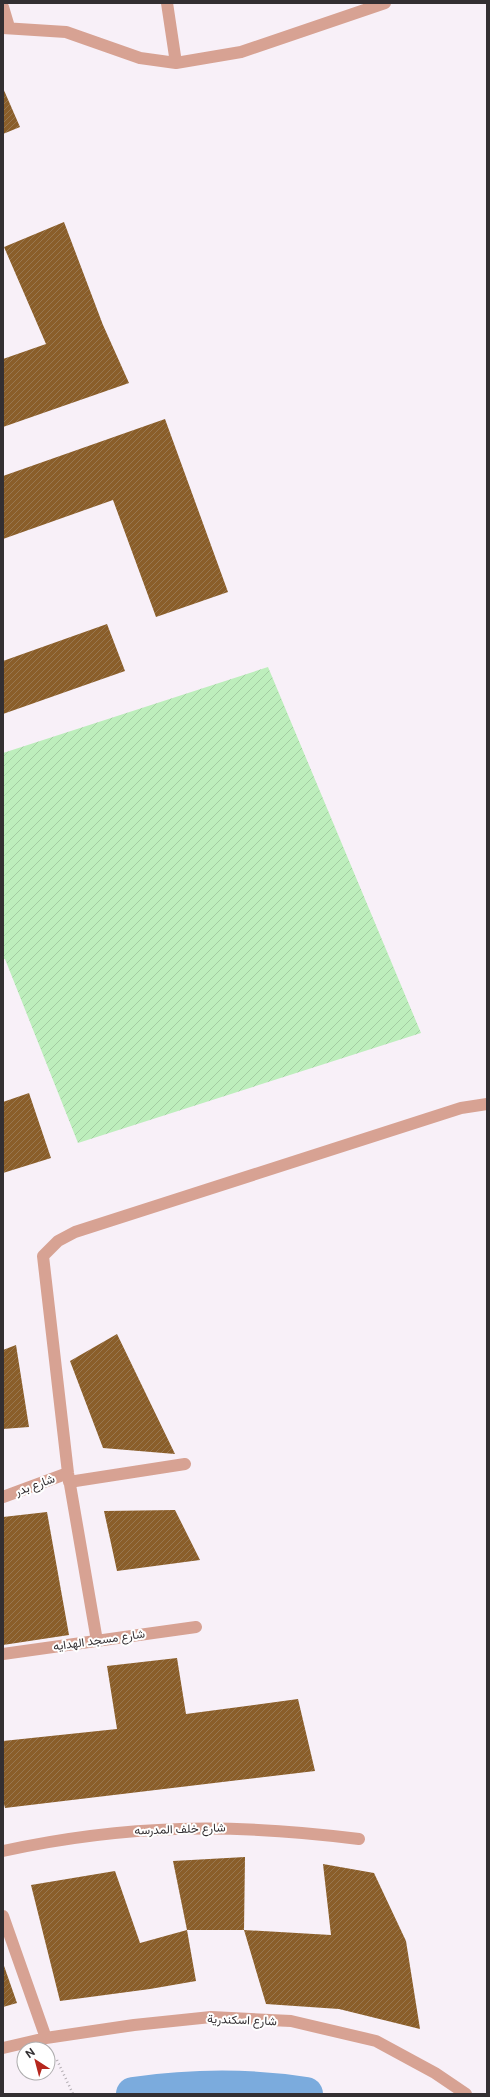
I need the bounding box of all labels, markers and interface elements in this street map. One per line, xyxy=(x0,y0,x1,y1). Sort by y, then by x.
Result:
street label: شارع بدر xyxy=(12,1471,57,1501)
street label: شارع مسجد الهدايه xyxy=(52,1627,146,1655)
street label: شارع خلف المدرسه xyxy=(134,1820,226,1840)
street label: شارع اسكندرية xyxy=(207,2012,277,2030)
north arrow xyxy=(16,2041,56,2081)
text: N xyxy=(23,2046,37,2060)

